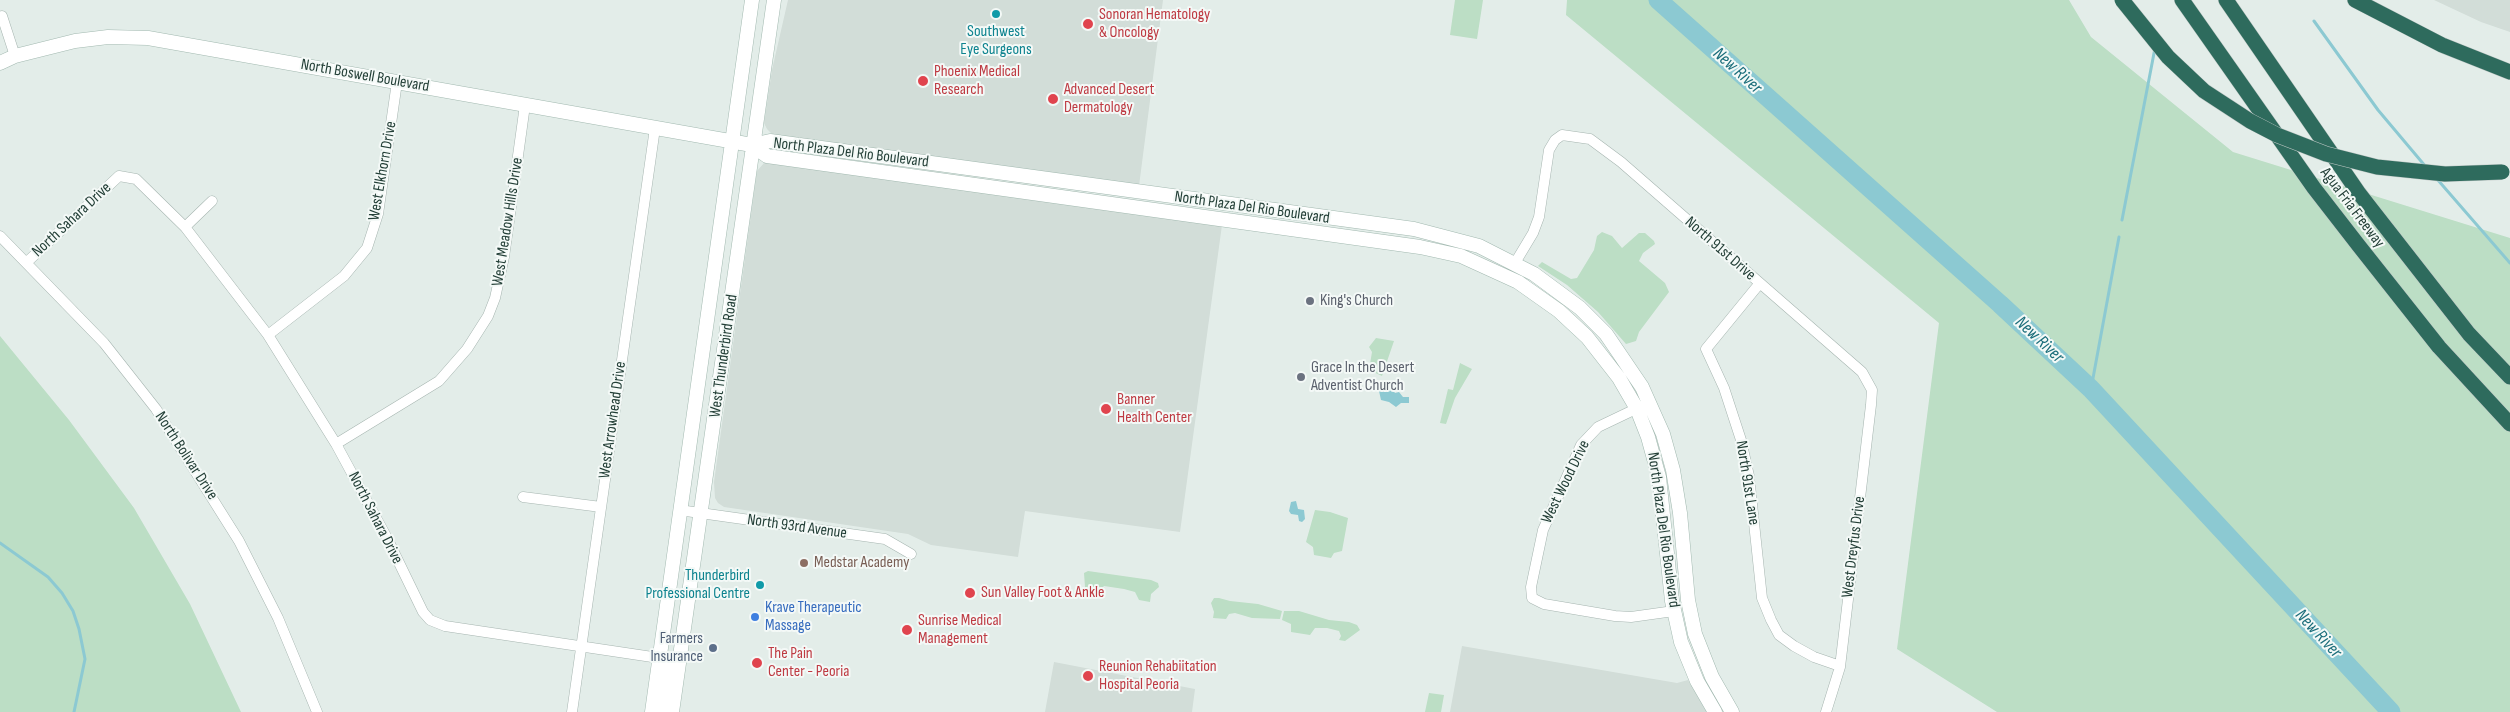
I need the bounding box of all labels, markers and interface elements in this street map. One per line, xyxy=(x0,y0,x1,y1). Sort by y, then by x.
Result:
place label: Sonoran Hematology & Oncology xyxy=(1099,5,1210,43)
marker: Southwest Eye Surgeons xyxy=(990,8,1002,20)
marker: Sonoran Hematology & Oncology xyxy=(1081,17,1095,31)
place label: Southwest Eye Surgeons xyxy=(960,22,1032,60)
water label: New River xyxy=(1708,43,1766,99)
street label: North Boswell Boulevard xyxy=(299,55,431,97)
place label: Phoenix Medical Research xyxy=(934,62,1020,100)
marker: Phoenix Medical Research xyxy=(916,74,930,88)
place label: Advanced Desert Dermatology xyxy=(1064,80,1154,118)
marker: Advanced Desert Dermatology xyxy=(1046,92,1060,106)
street label: West Elkhorn Drive xyxy=(365,120,401,222)
street label: North Plaza Del Rio Boulevard xyxy=(772,134,930,172)
street label: West Meadow Hills Drive xyxy=(488,156,528,288)
street label: Agua Fria Freeway xyxy=(2316,164,2388,252)
street label: North Sahara Drive xyxy=(29,179,115,261)
street label: North Plaza Del Rio Boulevard xyxy=(1173,188,1331,228)
street label: North 91st Drive xyxy=(1681,213,1759,285)
place label: King's Church xyxy=(1320,291,1393,311)
street label: West Thunderbird Road xyxy=(706,293,742,419)
marker: King's Church xyxy=(1304,295,1316,307)
water label: New River xyxy=(2010,312,2068,368)
place label: Grace In the Desert Adventist Church xyxy=(1311,358,1414,396)
street label: West Arrowhead Drive xyxy=(595,360,631,480)
marker: Grace In the Desert Adventist Church xyxy=(1295,371,1307,383)
place label: Banner Health Center xyxy=(1117,390,1192,428)
marker: Banner Health Center xyxy=(1099,402,1113,416)
street label: North Bolivar Drive xyxy=(150,408,222,504)
street label: West Wood Drive xyxy=(1538,437,1594,527)
street label: North 91st Lane xyxy=(1731,439,1763,527)
street label: North Plaza Del Rio Boulevard xyxy=(1643,451,1683,609)
street label: North Sahara Drive xyxy=(344,469,406,567)
street label: West Dreyfus Drive xyxy=(1838,495,1870,599)
street label: North 93rd Avenue xyxy=(746,511,848,543)
place label: Medstar Academy xyxy=(814,553,909,573)
marker: Medstar Academy xyxy=(798,557,810,569)
place label: Thunderbird Professional Centre xyxy=(646,566,750,604)
marker: Thunderbird Professional Centre xyxy=(754,579,766,591)
place label: Sun Valley Foot & Ankle xyxy=(981,583,1104,603)
marker: Sun Valley Foot & Ankle xyxy=(963,586,977,600)
place label: Krave Therapeutic Massage xyxy=(765,598,862,636)
water label: New River xyxy=(2290,605,2346,663)
marker: Krave Therapeutic Massage xyxy=(749,611,761,623)
place label: Sunrise Medical Management xyxy=(918,611,1002,649)
marker: Sunrise Medical Management xyxy=(900,623,914,637)
place label: Farmers Insurance xyxy=(650,629,703,667)
marker: Farmers Insurance xyxy=(707,642,719,654)
place label: The Pain Center - Peoria xyxy=(768,644,849,682)
marker: The Pain Center - Peoria xyxy=(750,656,764,670)
place label: Reunion Rehabiitation Hospital Peoria xyxy=(1099,657,1217,695)
marker: Reunion Rehabiitation Hospital Peoria xyxy=(1081,669,1095,683)

